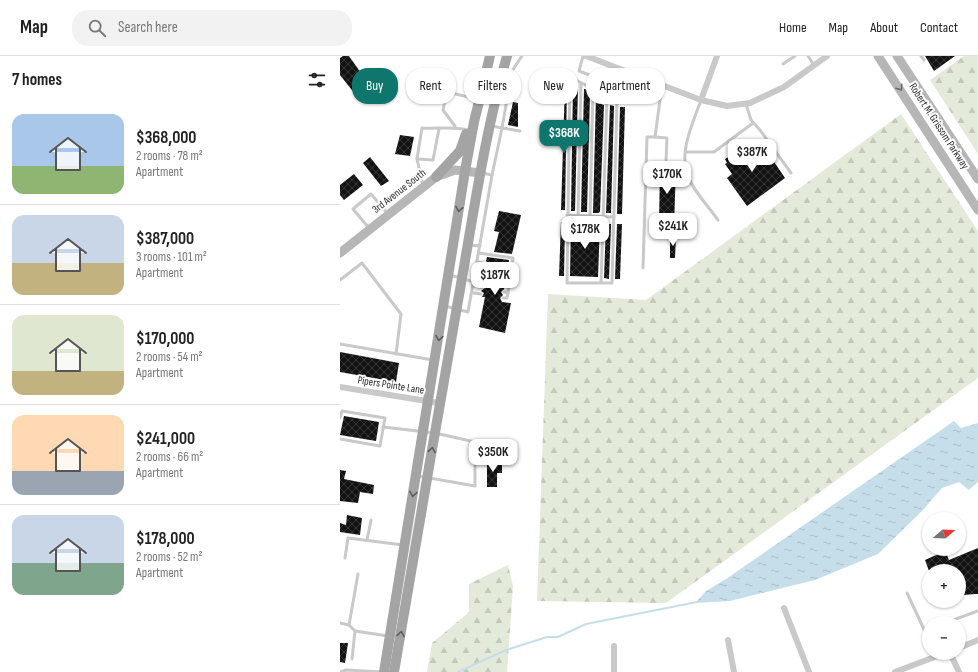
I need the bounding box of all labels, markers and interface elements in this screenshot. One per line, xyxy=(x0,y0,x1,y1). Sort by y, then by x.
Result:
search box xyxy=(72,10,352,46)
text: Map xyxy=(20,16,48,39)
icon: search xyxy=(86,17,108,39)
text: Search here xyxy=(118,18,178,37)
text: Home xyxy=(779,19,807,36)
text: Map xyxy=(829,19,848,36)
text: About xyxy=(870,19,898,36)
text: Contact xyxy=(920,19,958,36)
chip: Buy xyxy=(352,68,398,104)
chip: Rent xyxy=(406,68,456,104)
chip: Filters xyxy=(464,68,521,104)
chip: New xyxy=(529,68,578,104)
chip: Apartment xyxy=(586,68,665,104)
icon: filters xyxy=(306,69,328,91)
text: 7 homes xyxy=(12,70,62,90)
street label: Robert M. Grissom Parkway xyxy=(906,81,972,172)
one-way arrow xyxy=(895,84,903,91)
pin: $368K xyxy=(536,120,592,154)
text: $368K xyxy=(548,125,580,141)
text: $368,000 xyxy=(136,128,196,148)
icon: home xyxy=(44,130,92,178)
pin: $387K xyxy=(724,139,780,173)
text: $387K xyxy=(737,144,767,160)
text: 2 rooms · 78 m² xyxy=(136,148,203,164)
pin: $170K xyxy=(639,161,695,195)
text: Apartment xyxy=(136,164,183,180)
street label: 3rd Avenue South xyxy=(370,166,429,216)
text: $170K xyxy=(652,166,682,182)
one-way arrow xyxy=(455,206,464,212)
pin: $241K xyxy=(645,213,701,247)
pin: $178K xyxy=(557,216,613,250)
text: $241K xyxy=(658,218,688,234)
text: $178K xyxy=(570,221,600,237)
text: $387,000 xyxy=(136,229,194,249)
icon: home xyxy=(44,231,92,279)
text: 3 rooms · 101 m² xyxy=(136,249,207,265)
pin: $187K xyxy=(467,262,523,296)
text: Apartment xyxy=(136,265,183,281)
text: $187K xyxy=(480,267,510,283)
text: $170,000 xyxy=(136,329,194,349)
icon: home xyxy=(44,331,92,379)
one-way arrow xyxy=(435,335,443,341)
text: 2 rooms · 54 m² xyxy=(136,349,203,365)
text: Apartment xyxy=(136,365,183,381)
street label: Pipers Pointe Lane xyxy=(357,373,425,397)
text: $241,000 xyxy=(136,429,195,449)
icon: home xyxy=(44,431,92,479)
pin: $350K xyxy=(465,439,521,473)
text: $350K xyxy=(478,444,508,460)
one-way arrow xyxy=(427,447,436,453)
text: 2 rooms · 66 m² xyxy=(136,449,203,465)
text: Apartment xyxy=(136,465,183,481)
one-way arrow xyxy=(410,491,418,497)
north arrow xyxy=(922,512,966,556)
map controls xyxy=(922,512,966,660)
text: $178,000 xyxy=(136,529,195,549)
icon: home xyxy=(44,531,92,579)
text: 2 rooms · 52 m² xyxy=(136,549,203,565)
button: + xyxy=(922,564,966,608)
text: Apartment xyxy=(136,565,183,581)
button: − xyxy=(922,616,966,660)
one-way arrow xyxy=(396,630,405,637)

